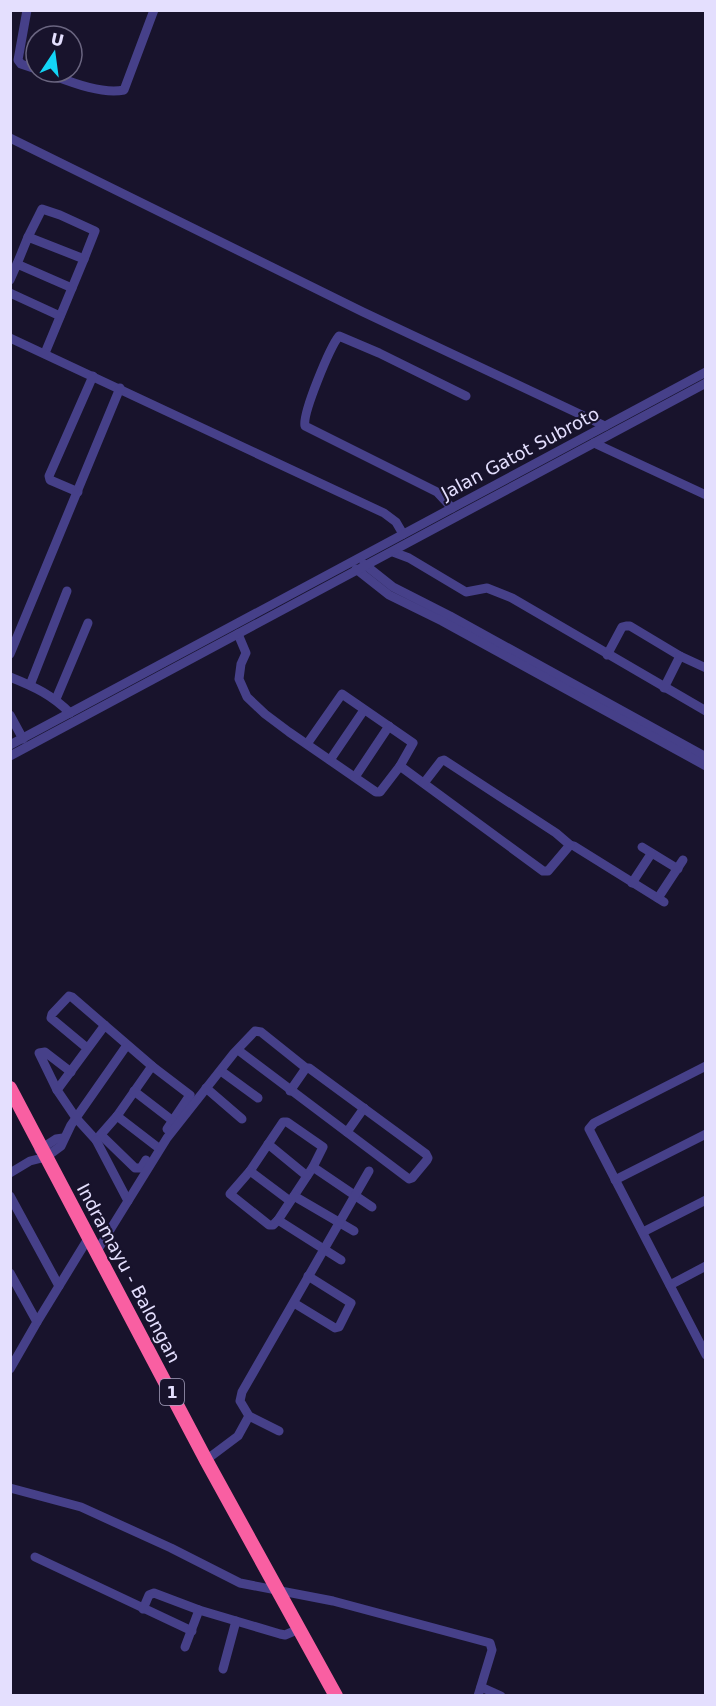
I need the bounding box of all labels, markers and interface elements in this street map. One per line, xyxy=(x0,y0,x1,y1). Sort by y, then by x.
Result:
north arrow xyxy=(24,24,84,84)
text: U xyxy=(49,29,66,51)
street label: Jalan Gatot Subroto xyxy=(437,402,602,504)
street label: Indramayu - Balongan xyxy=(73,1180,185,1366)
road number: 1 xyxy=(160,1379,184,1405)

